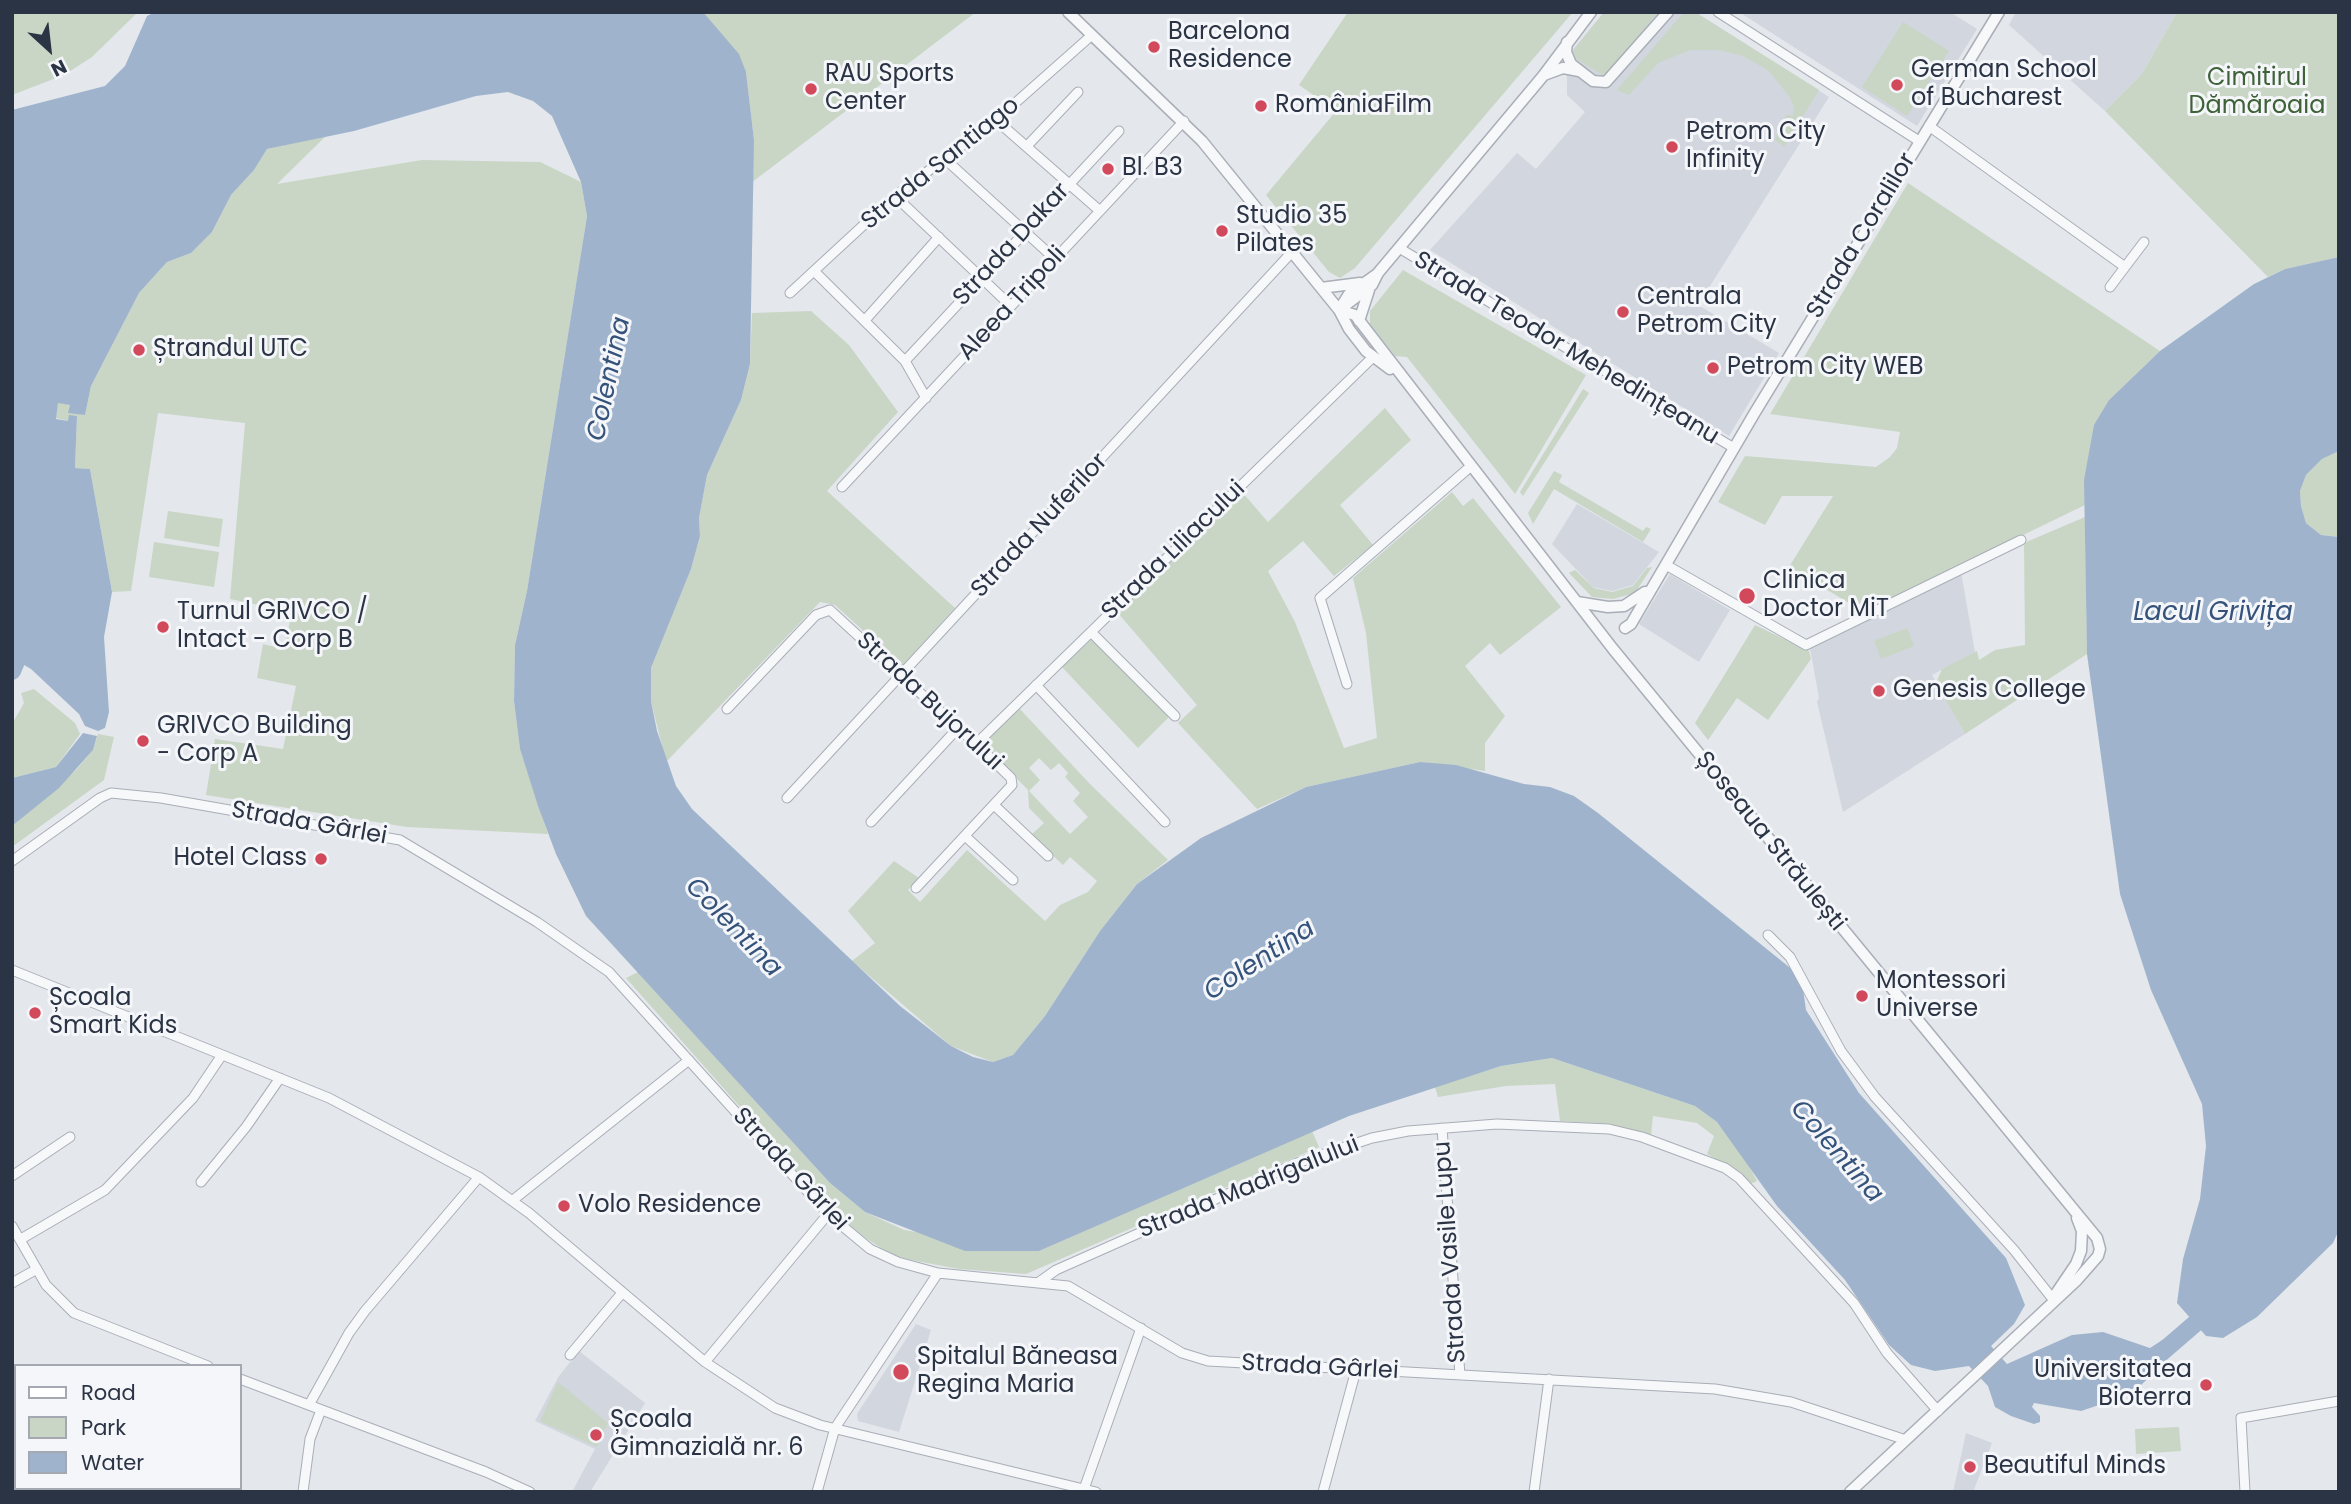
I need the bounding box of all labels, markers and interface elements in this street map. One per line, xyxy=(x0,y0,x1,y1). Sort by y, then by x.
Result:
north arrow xyxy=(14,14,84,84)
place label: Barcelona Residence xyxy=(1168,19,1292,75)
marker: Barcelona Residence xyxy=(1146,39,1162,55)
text: N xyxy=(46,53,71,83)
place label: German School of Bucharest xyxy=(1911,57,2097,113)
place label: RAU Sports Center xyxy=(825,61,954,117)
park label: Cimitirul Dămăroaia xyxy=(2189,65,2325,121)
marker: German School of Bucharest xyxy=(1889,77,1905,93)
marker: RAU Sports Center xyxy=(803,81,819,97)
street label: Strada Santiago xyxy=(856,91,1026,237)
place label: RomâniaFilm xyxy=(1275,92,1432,120)
marker: RomâniaFilm xyxy=(1253,98,1269,114)
place label: Petrom City Infinity xyxy=(1686,119,1826,175)
marker: Petrom City Infinity xyxy=(1664,139,1680,155)
street label: Strada Coralilor xyxy=(1801,148,1923,324)
place label: Bl. B3 xyxy=(1122,155,1183,183)
marker: Bl. B3 xyxy=(1100,161,1116,177)
street label: Strada Dakar xyxy=(948,178,1076,312)
place label: Studio 35 Pilates xyxy=(1236,203,1347,259)
marker: Studio 35 Pilates xyxy=(1214,223,1230,239)
street label: Aleea Tripoli xyxy=(953,241,1073,367)
street label: Strada Teodor Mehedințeanu xyxy=(1408,246,1724,452)
place label: Centrala Petrom City xyxy=(1637,284,1777,340)
marker: Centrala Petrom City xyxy=(1615,304,1631,320)
water label: Colentina xyxy=(582,314,638,444)
place label: Ștrandul UTC xyxy=(153,336,308,364)
marker: Ștrandul UTC xyxy=(131,342,147,358)
place label: Petrom City WEB xyxy=(1727,354,1923,382)
marker: Petrom City WEB xyxy=(1705,360,1721,376)
street label: Strada Nuferilor xyxy=(966,448,1114,604)
street label: Strada Liliacului xyxy=(1096,475,1252,627)
place label: Clinica Doctor MiT xyxy=(1763,568,1889,624)
marker: Clinica Doctor MiT xyxy=(1737,586,1757,606)
water label: Lacul Grivița xyxy=(2133,597,2293,629)
place label: Turnul GRIVCO / Intact - Corp B xyxy=(177,599,368,655)
marker: Turnul GRIVCO / Intact - Corp B xyxy=(155,619,171,635)
street label: Strada Bujorului xyxy=(850,627,1008,777)
place label: Genesis College xyxy=(1893,677,2086,705)
marker: Genesis College xyxy=(1871,683,1887,699)
place label: GRIVCO Building - Corp A xyxy=(157,713,352,769)
marker: GRIVCO Building - Corp A xyxy=(135,733,151,749)
street label: Șoseaua Străulești xyxy=(1689,747,1851,937)
street label: Strada Gârlei xyxy=(229,796,389,852)
place label: Hotel Class xyxy=(173,845,307,873)
marker: Hotel Class xyxy=(313,851,329,867)
water label: Colentina xyxy=(678,872,788,984)
water label: Colentina xyxy=(1199,914,1321,1008)
place label: Montessori Universe xyxy=(1876,968,2006,1024)
place label: Școala Smart Kids xyxy=(49,985,177,1041)
marker: Montessori Universe xyxy=(1854,988,1870,1004)
marker: Școala Smart Kids xyxy=(27,1005,43,1021)
water label: Colentina xyxy=(1783,1094,1889,1210)
street label: Strada Gârlei xyxy=(726,1103,854,1237)
street label: Strada Madrigalului xyxy=(1134,1131,1364,1245)
street label: Strada Vasile Lupu xyxy=(1429,1140,1473,1364)
place label: Volo Residence xyxy=(578,1192,761,1220)
marker: Volo Residence xyxy=(556,1198,572,1214)
place label: Spitalul Băneasa Regina Maria xyxy=(917,1344,1118,1400)
street label: Strada Gârlei xyxy=(1241,1350,1399,1386)
place label: Universitatea Bioterra xyxy=(2034,1357,2192,1413)
marker: Spitalul Băneasa Regina Maria xyxy=(891,1362,911,1382)
legend xyxy=(14,1364,242,1490)
marker: Universitatea Bioterra xyxy=(2198,1377,2214,1393)
text: Road xyxy=(81,1378,136,1407)
place label: Școala Gimnazială nr. 6 xyxy=(610,1407,803,1463)
text: Park xyxy=(81,1413,126,1442)
marker: Școala Gimnazială nr. 6 xyxy=(588,1427,604,1443)
text: Water xyxy=(81,1448,144,1477)
place label: Beautiful Minds xyxy=(1984,1453,2166,1481)
marker: Beautiful Minds xyxy=(1962,1459,1978,1475)

